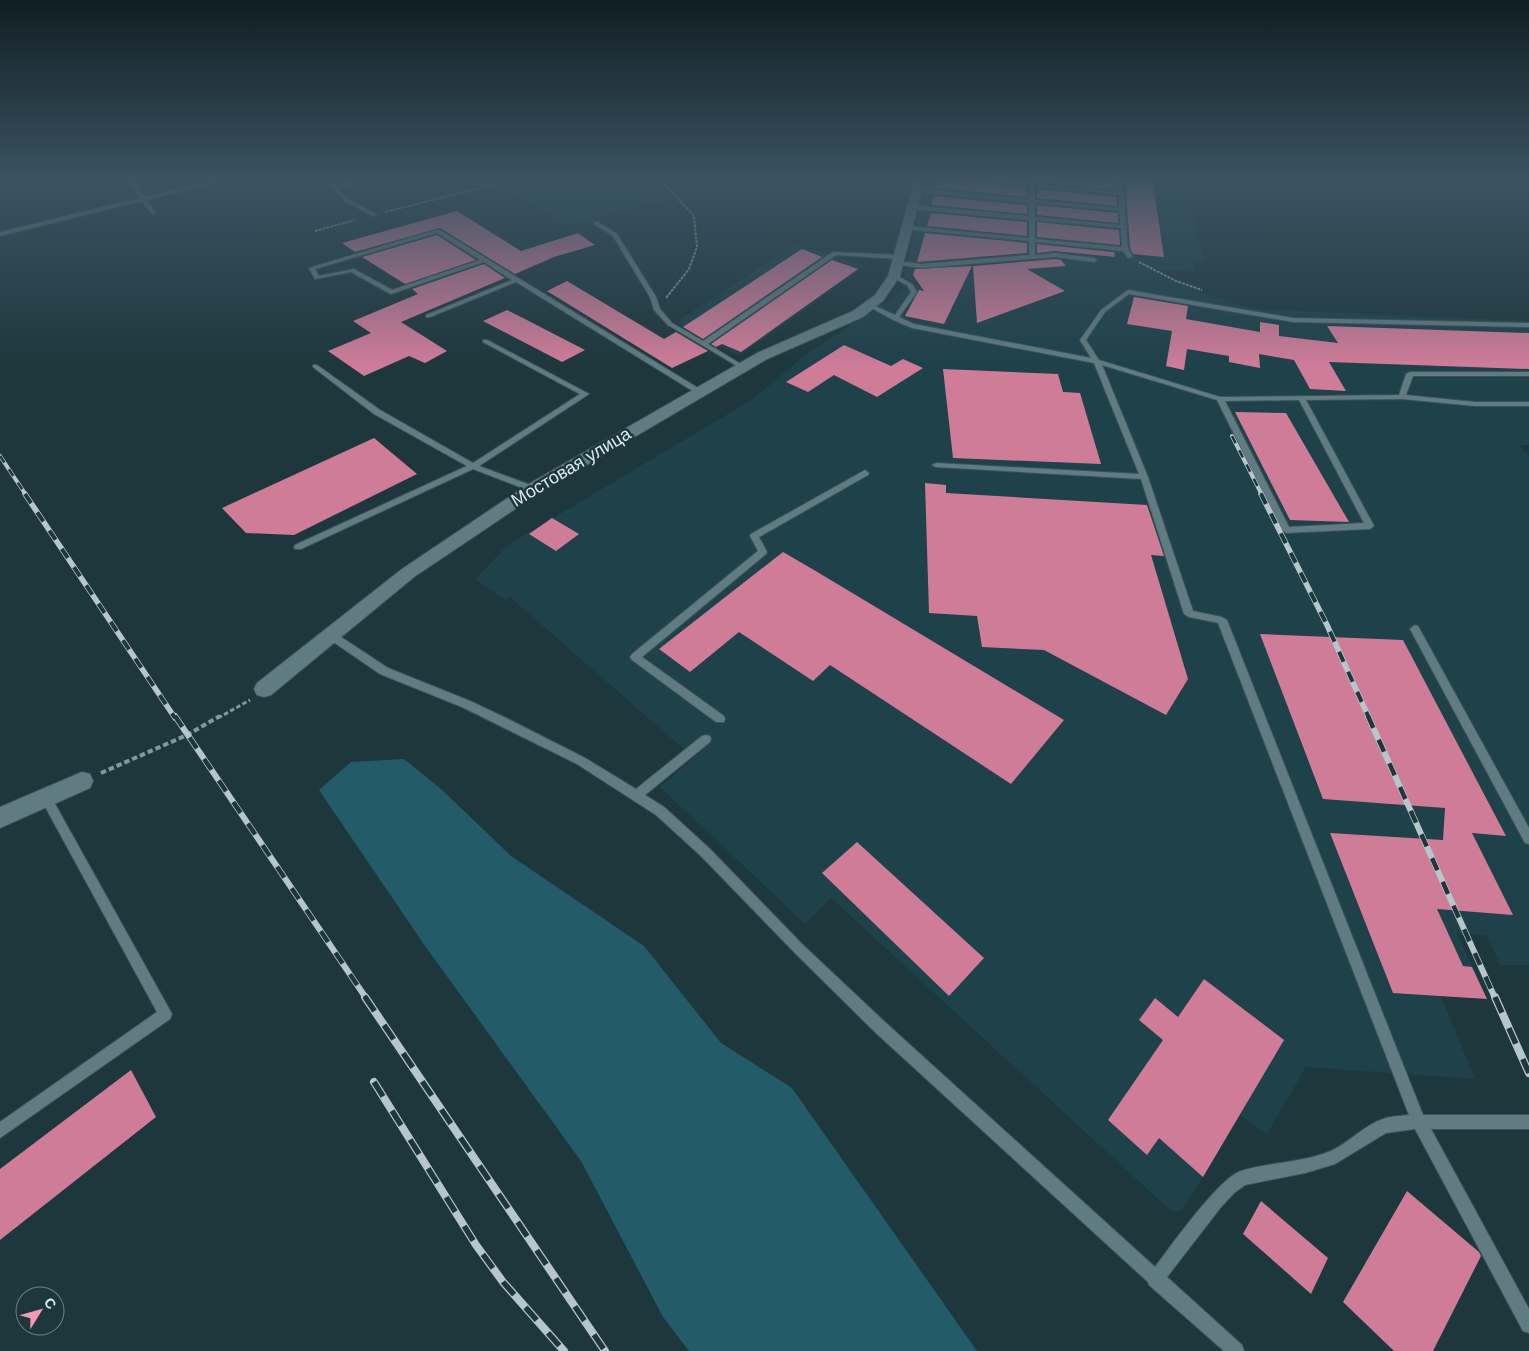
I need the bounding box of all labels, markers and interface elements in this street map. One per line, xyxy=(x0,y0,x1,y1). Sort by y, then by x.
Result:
street label: Мостовая улица xyxy=(508,423,635,511)
north arrow xyxy=(15,1286,65,1336)
text: С xyxy=(41,1294,60,1312)

